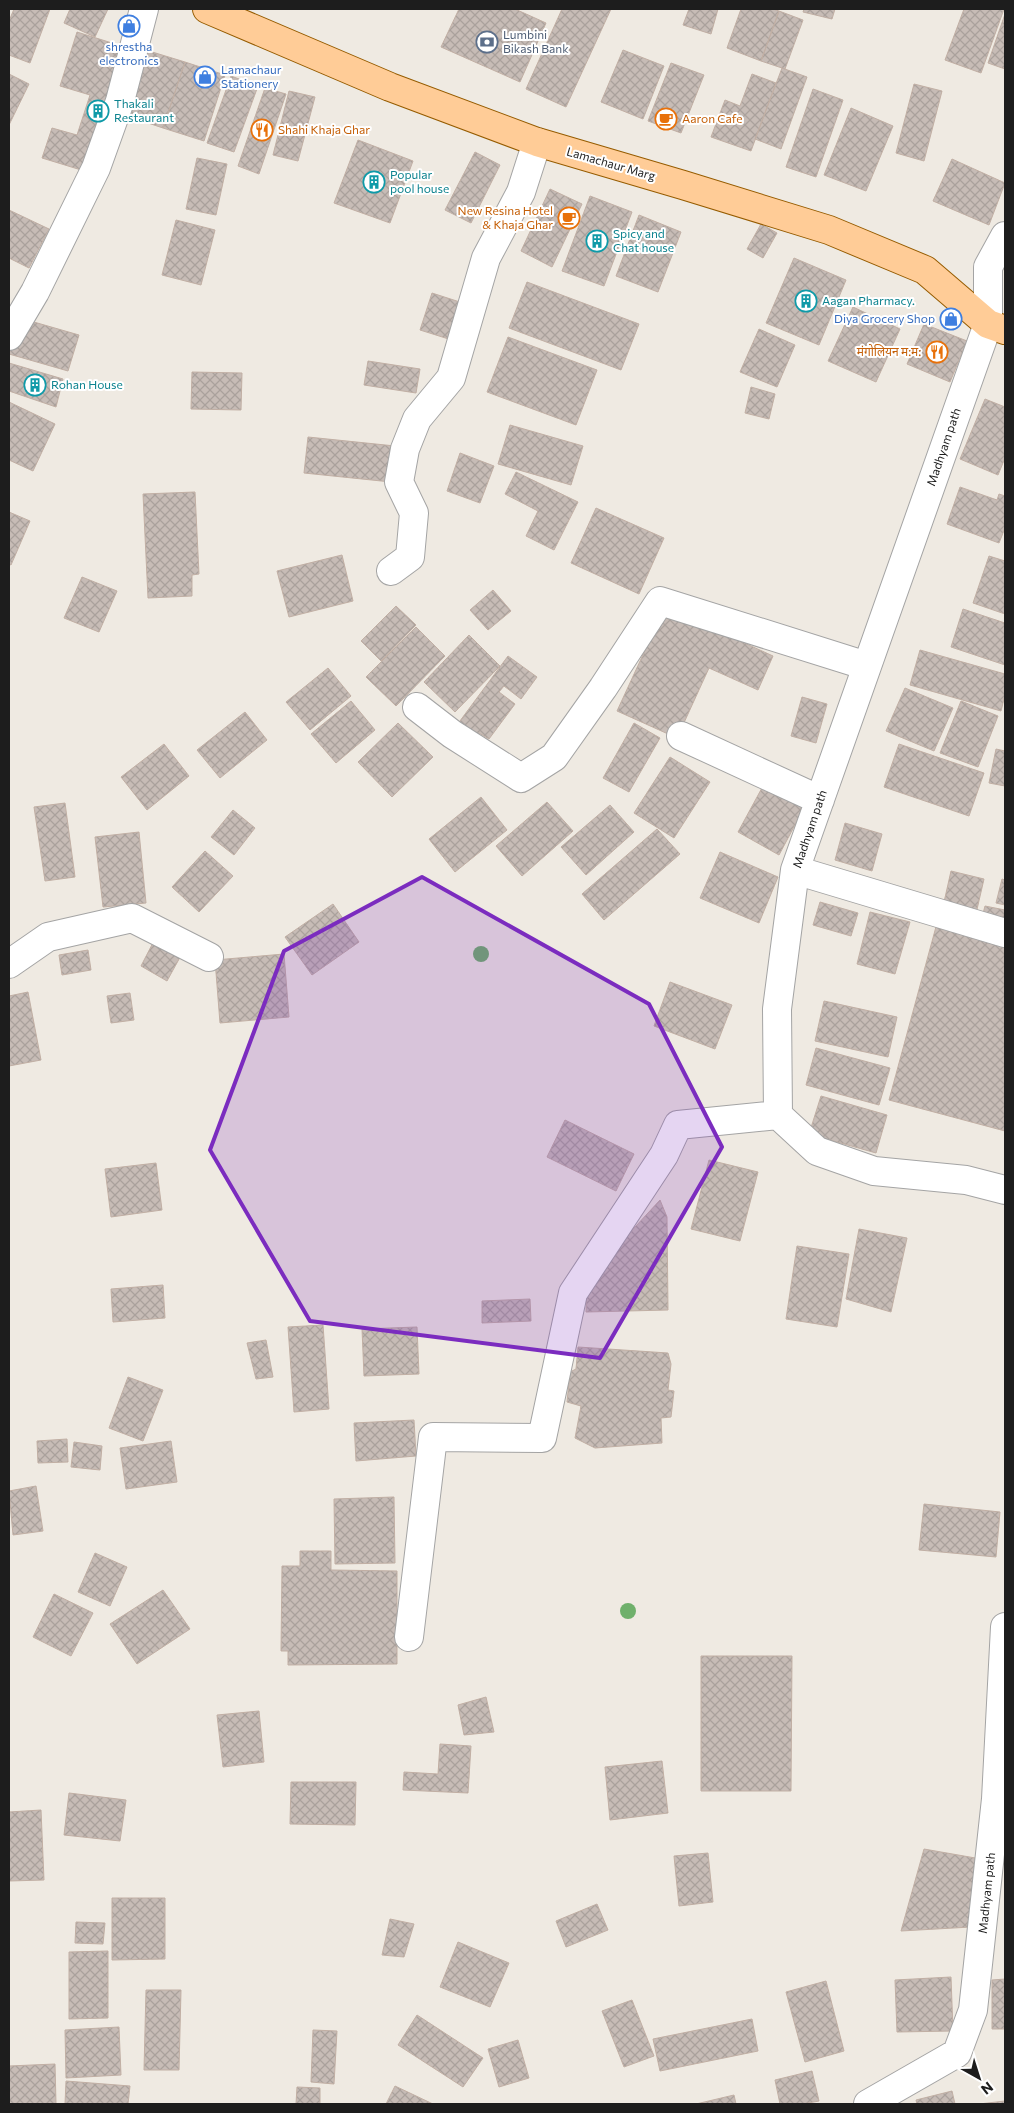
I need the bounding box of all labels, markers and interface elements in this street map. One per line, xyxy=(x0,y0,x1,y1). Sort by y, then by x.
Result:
shop icon: shrestha electronics xyxy=(117,14,141,38)
place label: Lumbini Bikash Bank xyxy=(503,27,569,55)
bank icon: Lumbini Bikash Bank xyxy=(475,30,499,54)
place label: shrestha electronics xyxy=(99,39,159,67)
place label: Lamachaur Stationery xyxy=(221,62,282,90)
shop icon: Lamachaur Stationery xyxy=(193,65,217,89)
place label: Thakali Restaurant xyxy=(114,96,174,124)
building icon: Thakali Restaurant xyxy=(86,99,110,123)
cafe icon: Aaron Cafe xyxy=(654,107,678,131)
place label: Aaron Cafe xyxy=(682,111,743,125)
restaurant icon: Shahi Khaja Ghar xyxy=(250,118,274,142)
place label: Shahi Khaja Ghar xyxy=(278,122,370,136)
street label: Lamachaur Marg xyxy=(565,144,658,183)
place label: Popular pool house xyxy=(390,167,449,195)
building icon: Popular pool house xyxy=(362,170,386,194)
place label: New Resina Hotel & Khaja Ghar xyxy=(458,203,553,231)
cafe icon: New Resina Hotel & Khaja Ghar xyxy=(557,206,581,230)
place label: Spicy and Chat house xyxy=(613,226,674,254)
building icon: Spicy and Chat house xyxy=(585,229,609,253)
building icon: Aagan Pharmacy. xyxy=(794,289,818,313)
place label: Aagan Pharmacy. xyxy=(822,293,915,307)
shop icon: Diya Grocery Shop xyxy=(939,307,963,331)
place label: Diya Grocery Shop xyxy=(834,311,935,325)
restaurant icon: मंगोलियन म:म: xyxy=(925,340,949,364)
place label: मंगोलियन म:म: xyxy=(857,344,921,358)
building icon: Rohan House xyxy=(23,373,47,397)
place label: Rohan House xyxy=(51,377,123,391)
street label: Madhyam path xyxy=(923,406,963,488)
street label: Madhyam path xyxy=(789,788,829,870)
street label: Madhyam path xyxy=(975,1852,997,1934)
north arrow xyxy=(954,2053,1004,2103)
text: N xyxy=(978,2079,997,2098)

